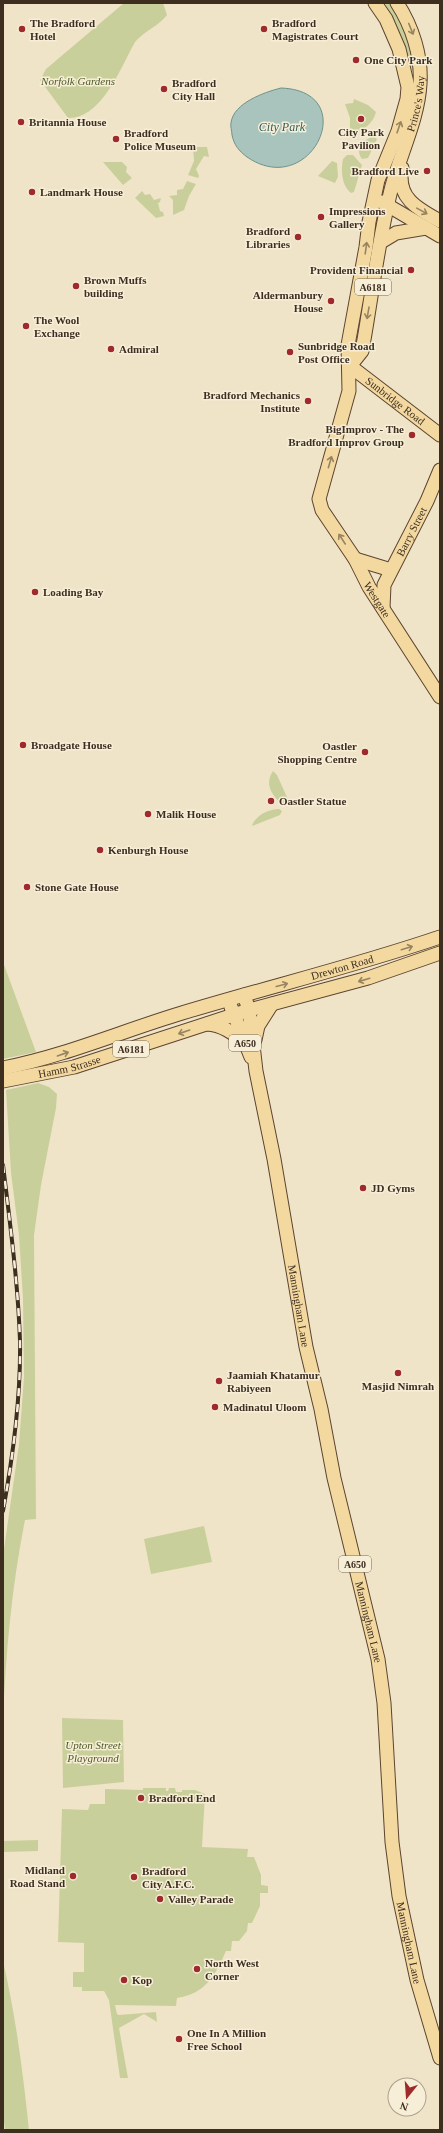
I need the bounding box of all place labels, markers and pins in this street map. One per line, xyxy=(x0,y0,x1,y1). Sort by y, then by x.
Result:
place label: The Bradford Hotel xyxy=(30,17,95,42)
place label: Bradford Magistrates Court xyxy=(272,17,359,42)
marker: The Bradford Hotel xyxy=(17,24,27,34)
marker: Bradford Magistrates Court xyxy=(259,24,269,34)
place label: One City Park xyxy=(364,54,433,66)
marker: One City Park xyxy=(351,55,361,65)
place label: Bradford City Hall xyxy=(172,77,216,102)
marker: Bradford City Hall xyxy=(159,84,169,94)
marker: City Park Pavilion xyxy=(356,114,366,124)
place label: Britannia House xyxy=(29,116,106,128)
marker: Britannia House xyxy=(16,117,26,127)
place label: City Park Pavilion xyxy=(338,126,385,151)
place label: Bradford Police Museum xyxy=(124,127,196,152)
marker: Bradford Police Museum xyxy=(111,134,121,144)
place label: Bradford Live xyxy=(351,165,419,177)
marker: Bradford Live xyxy=(422,166,432,176)
place label: Landmark House xyxy=(40,186,123,198)
marker: Landmark House xyxy=(27,187,37,197)
place label: Impressions Gallery xyxy=(329,205,386,230)
marker: Impressions Gallery xyxy=(316,212,326,222)
place label: Bradford Libraries xyxy=(246,225,291,250)
marker: Bradford Libraries xyxy=(293,232,303,242)
place label: Provident Financial xyxy=(310,264,403,276)
marker: Provident Financial xyxy=(406,265,416,275)
place label: Brown Muffs building xyxy=(84,274,147,299)
marker: Brown Muffs building xyxy=(71,281,81,291)
place label: Aldermanbury House xyxy=(253,289,323,314)
marker: Aldermanbury House xyxy=(326,296,336,306)
place label: The Wool Exchange xyxy=(34,314,80,339)
marker: The Wool Exchange xyxy=(21,321,31,331)
place label: Sunbridge Road Post Office xyxy=(298,340,375,365)
place label: Admiral xyxy=(119,343,159,355)
marker: Admiral xyxy=(106,344,116,354)
marker: Sunbridge Road Post Office xyxy=(285,347,295,357)
place label: Bradford Mechanics Institute xyxy=(203,389,301,414)
marker: Bradford Mechanics Institute xyxy=(303,396,313,406)
place label: BigImprov - The Bradford Improv Group xyxy=(288,423,404,448)
marker: BigImprov - The Bradford Improv Group xyxy=(407,430,417,440)
place label: Loading Bay xyxy=(43,586,104,598)
marker: Loading Bay xyxy=(30,587,40,597)
place label: Broadgate House xyxy=(31,739,112,751)
marker: Broadgate House xyxy=(18,740,28,750)
place label: Oastler Shopping Centre xyxy=(277,740,357,765)
marker: Oastler Shopping Centre xyxy=(360,747,370,757)
place label: Oastler Statue xyxy=(279,795,346,807)
marker: Oastler Statue xyxy=(266,796,276,806)
place label: Malik House xyxy=(156,808,216,820)
marker: Malik House xyxy=(143,809,153,819)
place label: Kenburgh House xyxy=(108,844,188,856)
marker: Kenburgh House xyxy=(95,845,105,855)
place label: Stone Gate House xyxy=(35,881,119,893)
marker: Stone Gate House xyxy=(22,882,32,892)
place label: JD Gyms xyxy=(371,1182,415,1194)
marker: JD Gyms xyxy=(358,1183,368,1193)
marker: Masjid Nimrah xyxy=(393,1368,403,1378)
place label: Jaamiah Khatamur Rabiyeen xyxy=(227,1369,320,1394)
marker: Jaamiah Khatamur Rabiyeen xyxy=(214,1376,224,1386)
place label: Masjid Nimrah xyxy=(362,1380,434,1392)
place label: Madinatul Uloom xyxy=(223,1401,306,1413)
marker: Madinatul Uloom xyxy=(210,1402,220,1412)
place label: Bradford End xyxy=(149,1792,215,1804)
marker: Bradford End xyxy=(136,1793,146,1803)
place label: Midland Road Stand xyxy=(10,1864,65,1889)
place label: Bradford City A.F.C. xyxy=(142,1865,194,1890)
marker: Midland Road Stand xyxy=(68,1871,78,1881)
marker: Bradford City A.F.C. xyxy=(129,1872,139,1882)
place label: Valley Parade xyxy=(168,1893,233,1905)
marker: Valley Parade xyxy=(155,1894,165,1904)
place label: North West Corner xyxy=(205,1957,259,1982)
marker: North West Corner xyxy=(192,1964,202,1974)
place label: Kop xyxy=(132,1974,152,1986)
marker: Kop xyxy=(119,1975,129,1985)
place label: One In A Million Free School xyxy=(187,2027,266,2052)
marker: One In A Million Free School xyxy=(174,2034,184,2044)

